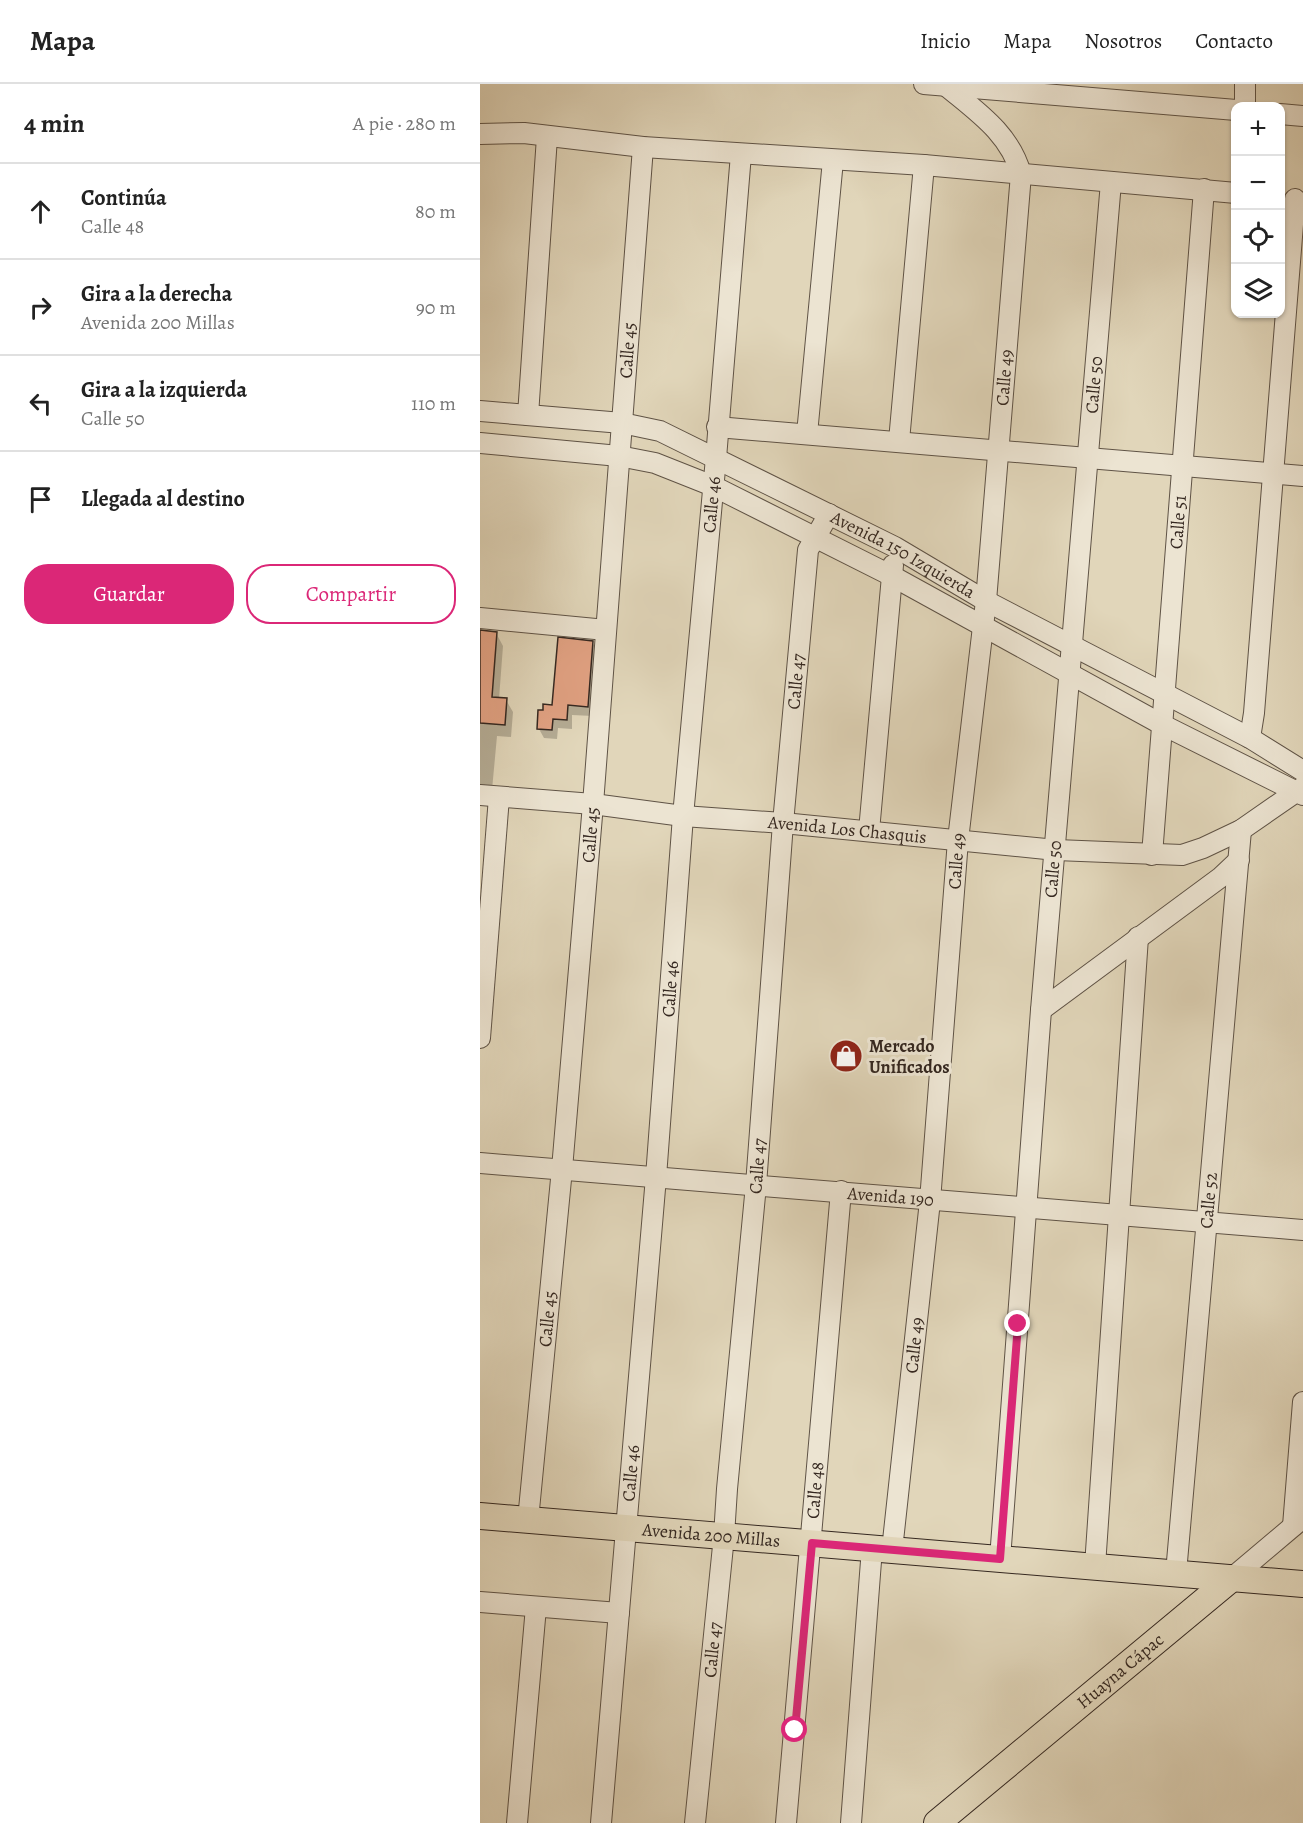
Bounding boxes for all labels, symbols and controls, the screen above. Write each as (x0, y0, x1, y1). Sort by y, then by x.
text: Mapa (30, 22, 95, 60)
text: Inicio (920, 27, 970, 55)
text: Mapa (1003, 27, 1052, 55)
text: Nosotros (1085, 27, 1162, 55)
text: Contacto (1195, 27, 1273, 55)
map controls (1231, 102, 1285, 318)
button: + (1231, 102, 1285, 156)
text: 4 min (24, 106, 85, 141)
text: A pie · 280 m (353, 110, 456, 137)
button: − (1231, 156, 1285, 210)
text: Continúa (81, 183, 167, 213)
icon: ahead (24, 195, 57, 228)
text: 80 m (415, 198, 456, 225)
button: locate (1231, 210, 1285, 264)
text: Calle 48 (81, 213, 144, 240)
button: layers (1231, 264, 1285, 318)
text: Gira a la derecha (81, 279, 232, 309)
icon: right (24, 291, 57, 324)
text: 90 m (416, 294, 456, 321)
text: Avenida 200 Millas (81, 309, 235, 336)
street label: Calle 45 (613, 321, 642, 379)
street label: Calle 49 (990, 348, 1019, 407)
street label: Calle 50 (1079, 355, 1108, 414)
text: Gira a la izquierda (81, 375, 247, 405)
icon: left (24, 387, 57, 420)
text: 110 m (411, 390, 456, 417)
text: Calle 50 (81, 405, 145, 432)
street label: Calle 46 (697, 475, 726, 534)
icon: arrive (24, 483, 57, 516)
text: Llegada al destino (81, 484, 245, 514)
street label: Calle 51 (1164, 494, 1192, 550)
street label: Avenida 150 Izquierda (826, 505, 980, 604)
button: Guardar (24, 564, 234, 624)
button: Compartir (246, 564, 456, 624)
street label: Calle 47 (781, 652, 810, 710)
street label: Calle 45 (576, 806, 605, 864)
street label: Avenida Los Chasquis (766, 810, 928, 849)
street label: Calle 49 (942, 832, 971, 890)
street label: Calle 50 (1039, 839, 1067, 899)
street label: Calle 46 (656, 960, 684, 1018)
place label: Mercado Unificados (869, 1034, 950, 1079)
shop icon: Mercado Unificados (828, 1038, 864, 1074)
street label: Calle 47 (743, 1137, 771, 1195)
street label: Calle 52 (1194, 1171, 1223, 1230)
street label: Avenida 190 (846, 1181, 935, 1212)
street label: Calle 45 (533, 1290, 562, 1348)
route end (1004, 1310, 1030, 1336)
street label: Calle 49 (899, 1316, 929, 1375)
street label: Calle 46 (616, 1444, 645, 1502)
street label: Calle 48 (801, 1461, 829, 1520)
street label: Avenida 200 Millas (640, 1517, 781, 1553)
street label: Calle 47 (698, 1620, 727, 1679)
street label: Huayna Cápac (1071, 1628, 1169, 1714)
route start (781, 1716, 807, 1742)

